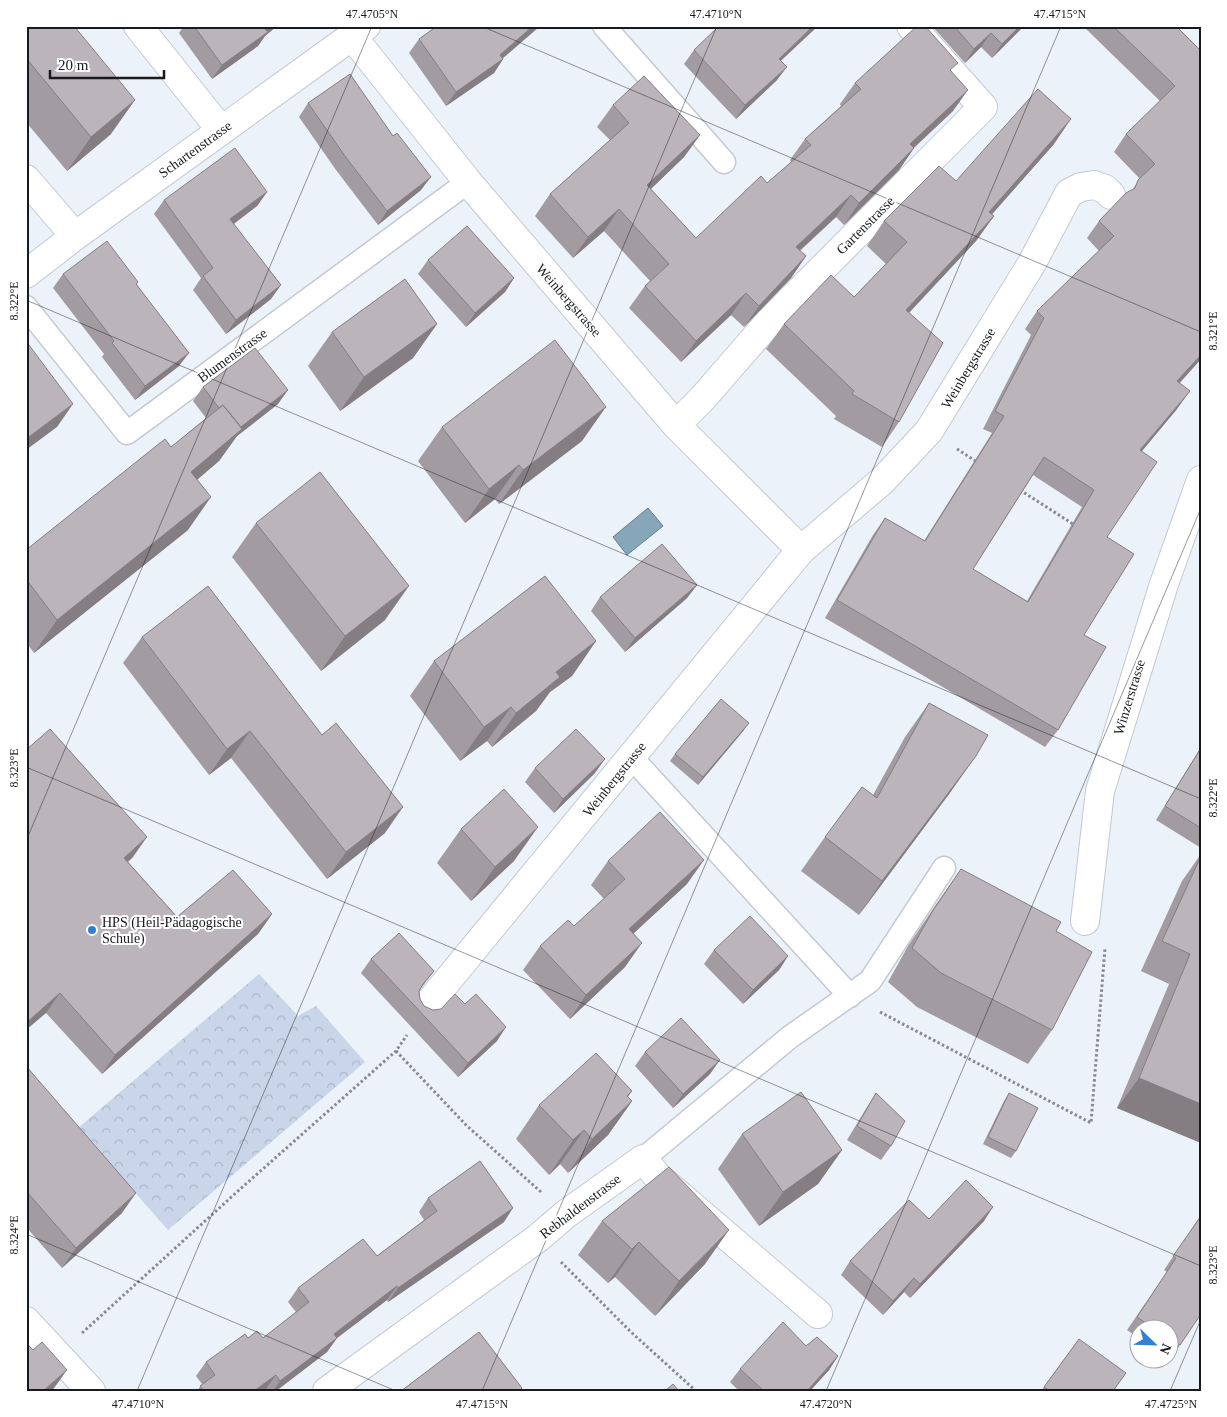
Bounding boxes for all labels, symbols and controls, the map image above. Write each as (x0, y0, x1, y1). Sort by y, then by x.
text: 47.4705°N (346, 7, 399, 21)
text: 47.4710°N (690, 7, 743, 21)
text: 47.4715°N (1034, 7, 1087, 21)
scale bar (50, 48, 164, 80)
text: 20 m (58, 57, 89, 73)
street label: Schartenstrasse (156, 118, 235, 181)
street label: Gartenstrasse (833, 193, 897, 257)
street label: Weinbergstrasse (533, 261, 604, 340)
text: 8.322°E (7, 281, 21, 321)
text: 8.321°E (1206, 311, 1220, 351)
street label: Blumenstrasse (195, 325, 270, 385)
street label: Weinbergstrasse (939, 325, 998, 411)
street label: Winzerstrasse (1111, 658, 1148, 737)
street label: Weinbergstrasse (580, 739, 649, 819)
text: 8.323°E (7, 748, 21, 788)
text: 8.322°E (1206, 778, 1220, 818)
place label: HPS (Heil-Pädagogische Schule) (102, 915, 242, 947)
marker: HPS (Heil-Pädagogische Schule) (86, 924, 98, 936)
street label: Rebhaldenstrasse (537, 1171, 624, 1242)
text: 8.324°E (7, 1215, 21, 1255)
text: 8.323°E (1206, 1245, 1220, 1285)
north arrow (1130, 1320, 1180, 1370)
text: N (1157, 1341, 1174, 1356)
text: 47.4710°N (112, 1397, 165, 1411)
text: 47.4715°N (456, 1397, 509, 1411)
text: 47.4720°N (800, 1397, 853, 1411)
text: 47.4725°N (1145, 1397, 1198, 1411)

